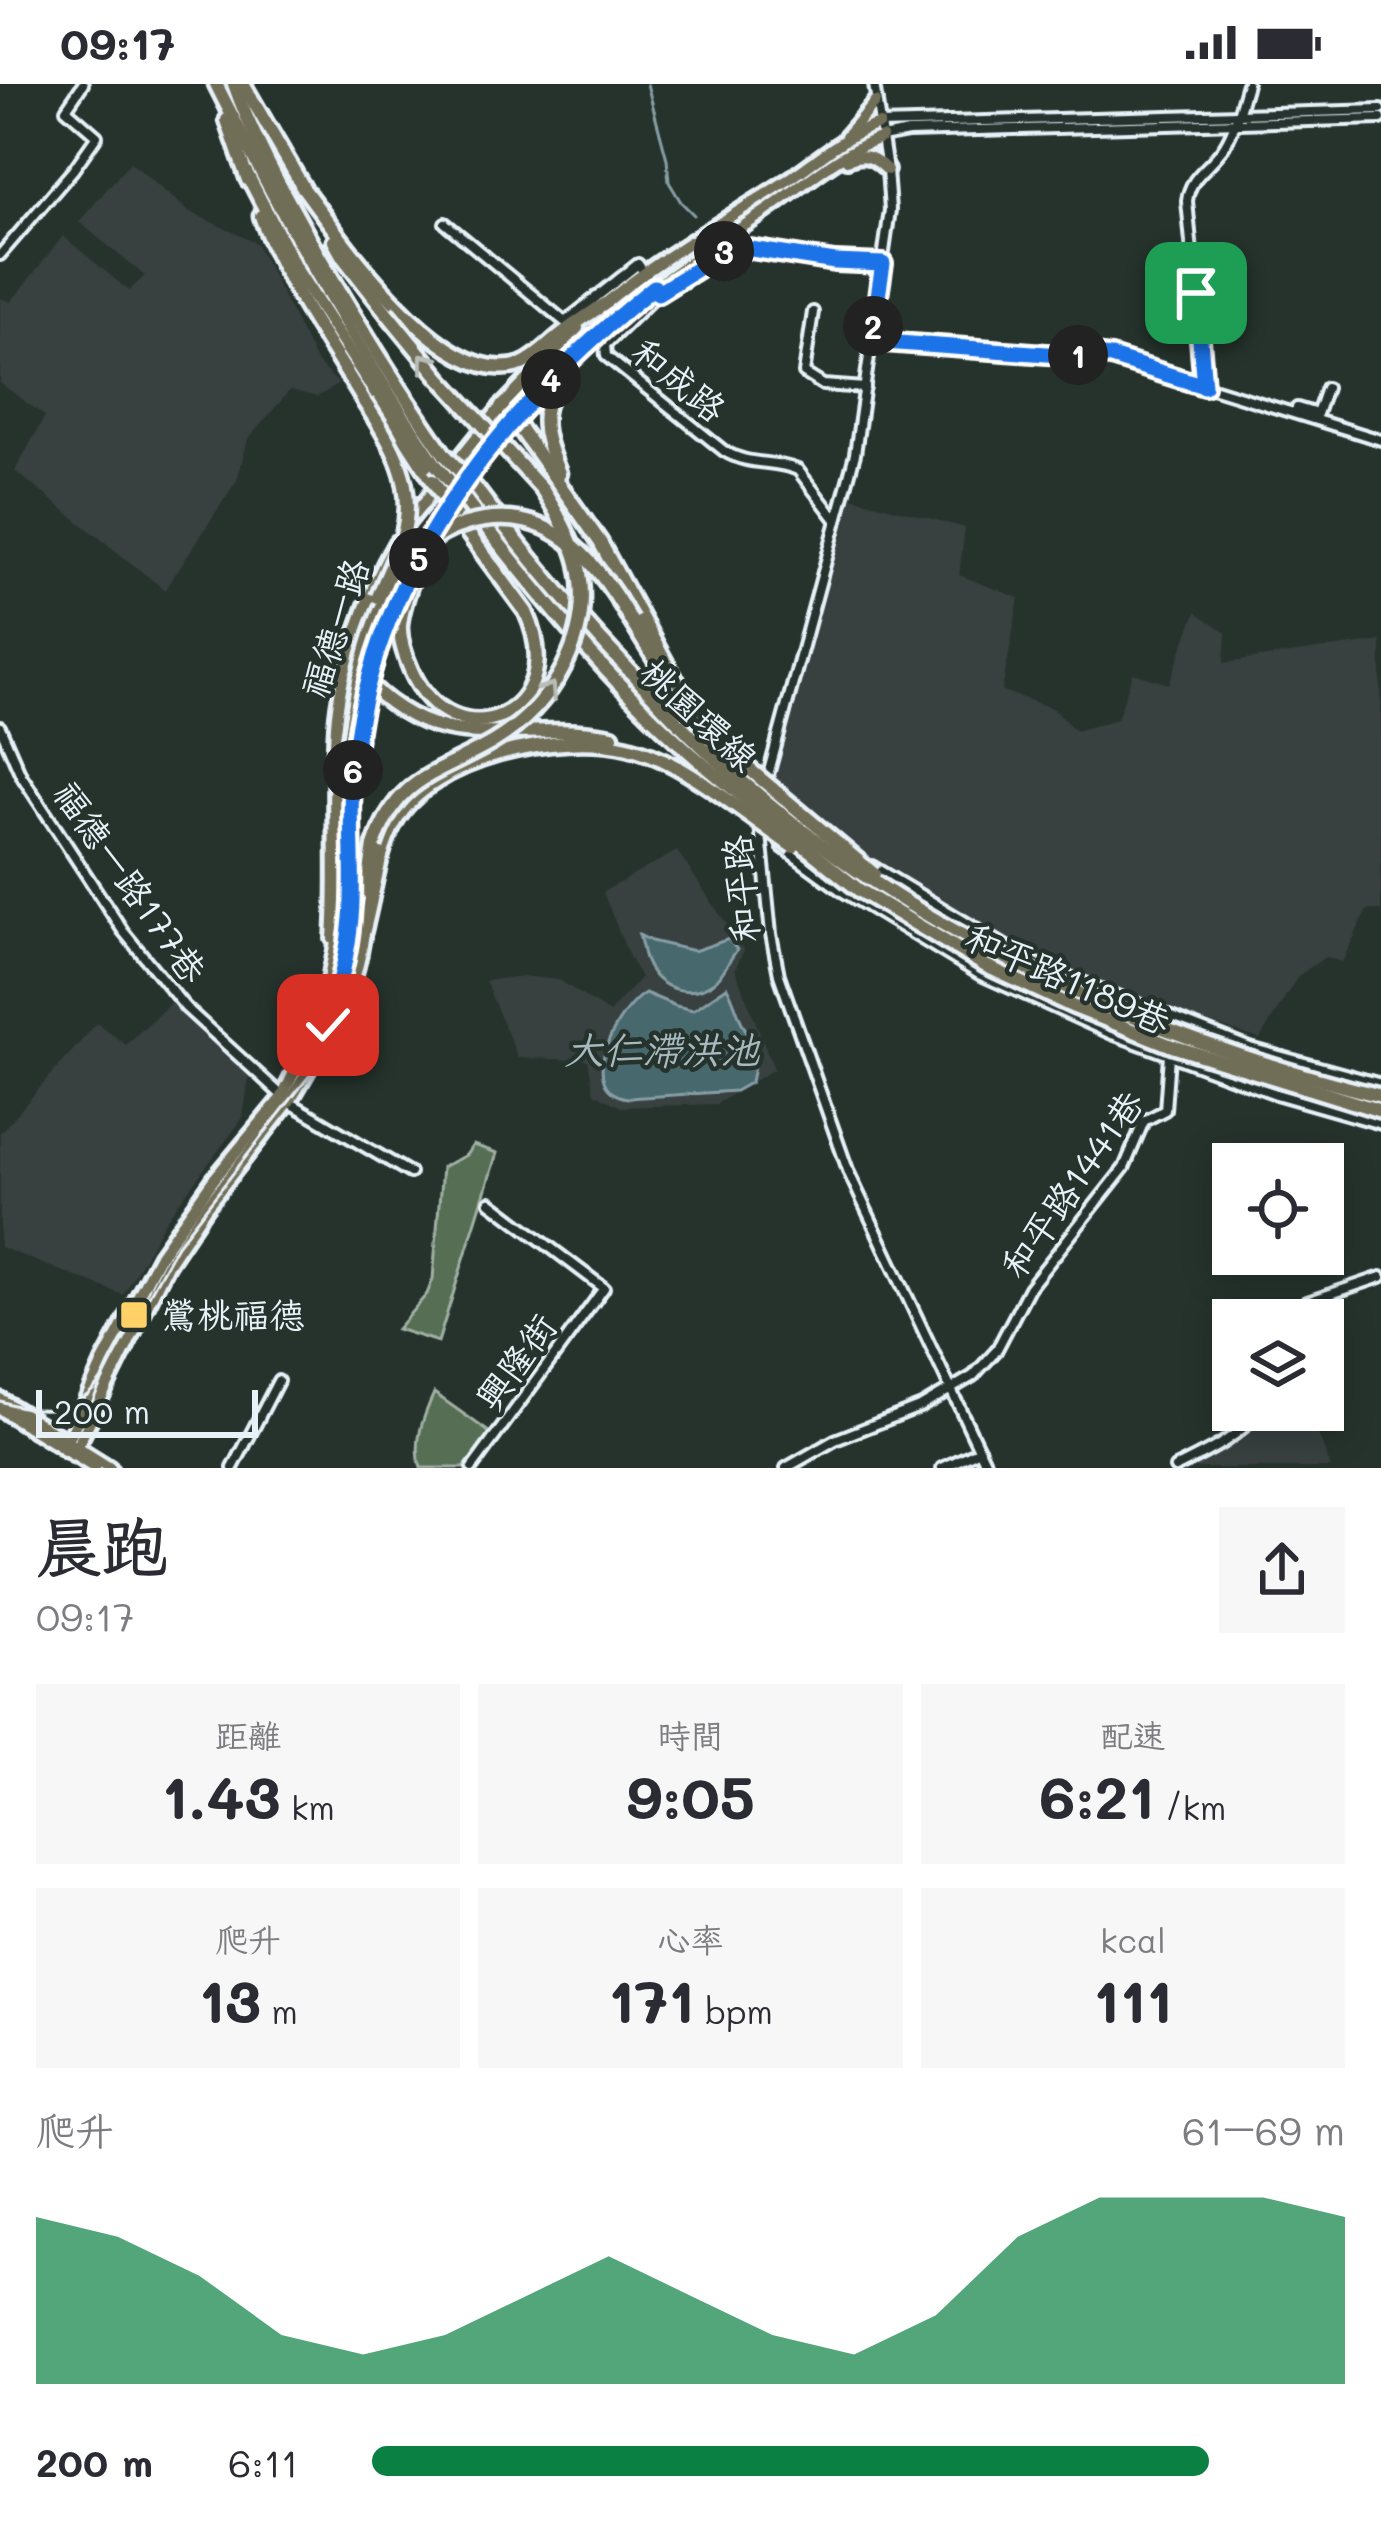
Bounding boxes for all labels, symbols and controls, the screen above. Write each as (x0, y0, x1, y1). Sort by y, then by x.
text: 09:17 (60, 13, 175, 71)
pin: 3 (694, 221, 754, 281)
text: 3 (714, 229, 734, 272)
pin (1145, 242, 1247, 344)
icon: arrive (1163, 260, 1229, 326)
pin: 2 (843, 296, 903, 356)
text: 2 (864, 304, 882, 347)
pin: 1 (1048, 325, 1108, 385)
street label: 和成路 (623, 327, 737, 431)
text: 1 (1071, 333, 1085, 376)
pin: 4 (521, 349, 581, 409)
one-way arrow (418, 353, 440, 375)
text: 4 (541, 357, 561, 400)
pin: 5 (389, 528, 449, 588)
text: 5 (409, 536, 429, 579)
street label: 福德一路 (289, 552, 378, 703)
street label: 桃園環線 (631, 648, 769, 780)
one-way arrow (535, 681, 557, 703)
pin: 6 (323, 740, 383, 800)
text: 6 (343, 748, 363, 791)
street label: 福德一路177巷 (44, 771, 218, 991)
street label: 和平路 (711, 833, 768, 945)
street label: 和平路1189巷 (959, 912, 1178, 1044)
pin (277, 974, 379, 1076)
icon: check (295, 992, 361, 1058)
water label: 大仁滯洪池 (564, 1023, 761, 1074)
street label: 和平路1441巷 (989, 1080, 1153, 1286)
map controls (1212, 1143, 1344, 1431)
button: locate (1212, 1143, 1344, 1275)
place label: 鶯桃福德 (161, 1290, 305, 1337)
marker: 鶯桃福德 (118, 1299, 150, 1331)
button: layers (1212, 1299, 1344, 1431)
street label: 興隆街 (464, 1304, 566, 1419)
scale bar (36, 1384, 258, 1437)
text: 200 m (54, 1389, 150, 1432)
text: 晨跑 (36, 1502, 168, 1588)
button: share (1219, 1507, 1345, 1633)
text: 09:17 (36, 1590, 134, 1641)
text: 距離 (215, 1713, 281, 1756)
text: 時間 (657, 1713, 723, 1756)
text: 配速 (1100, 1713, 1166, 1756)
text: 1.43 (161, 1757, 281, 1835)
text: 9:05 (626, 1757, 755, 1835)
text: 6:21 (1039, 1757, 1155, 1835)
text: km (281, 1785, 335, 1828)
text: /km (1155, 1785, 1226, 1828)
text: 爬升 (215, 1917, 281, 1960)
text: 心率 (657, 1917, 723, 1960)
text: kcal (1100, 1918, 1166, 1961)
text: 13 (198, 1961, 261, 2039)
text: 171 (608, 1961, 695, 2039)
text: 111 (1093, 1961, 1173, 2039)
text: m (261, 1989, 298, 2032)
text: bpm (695, 1989, 773, 2032)
text: 爬升 (36, 2104, 114, 2155)
text: 61–69 m (1182, 2104, 1345, 2155)
text: 200 m (36, 2436, 153, 2487)
text: 6:11 (228, 2436, 299, 2487)

